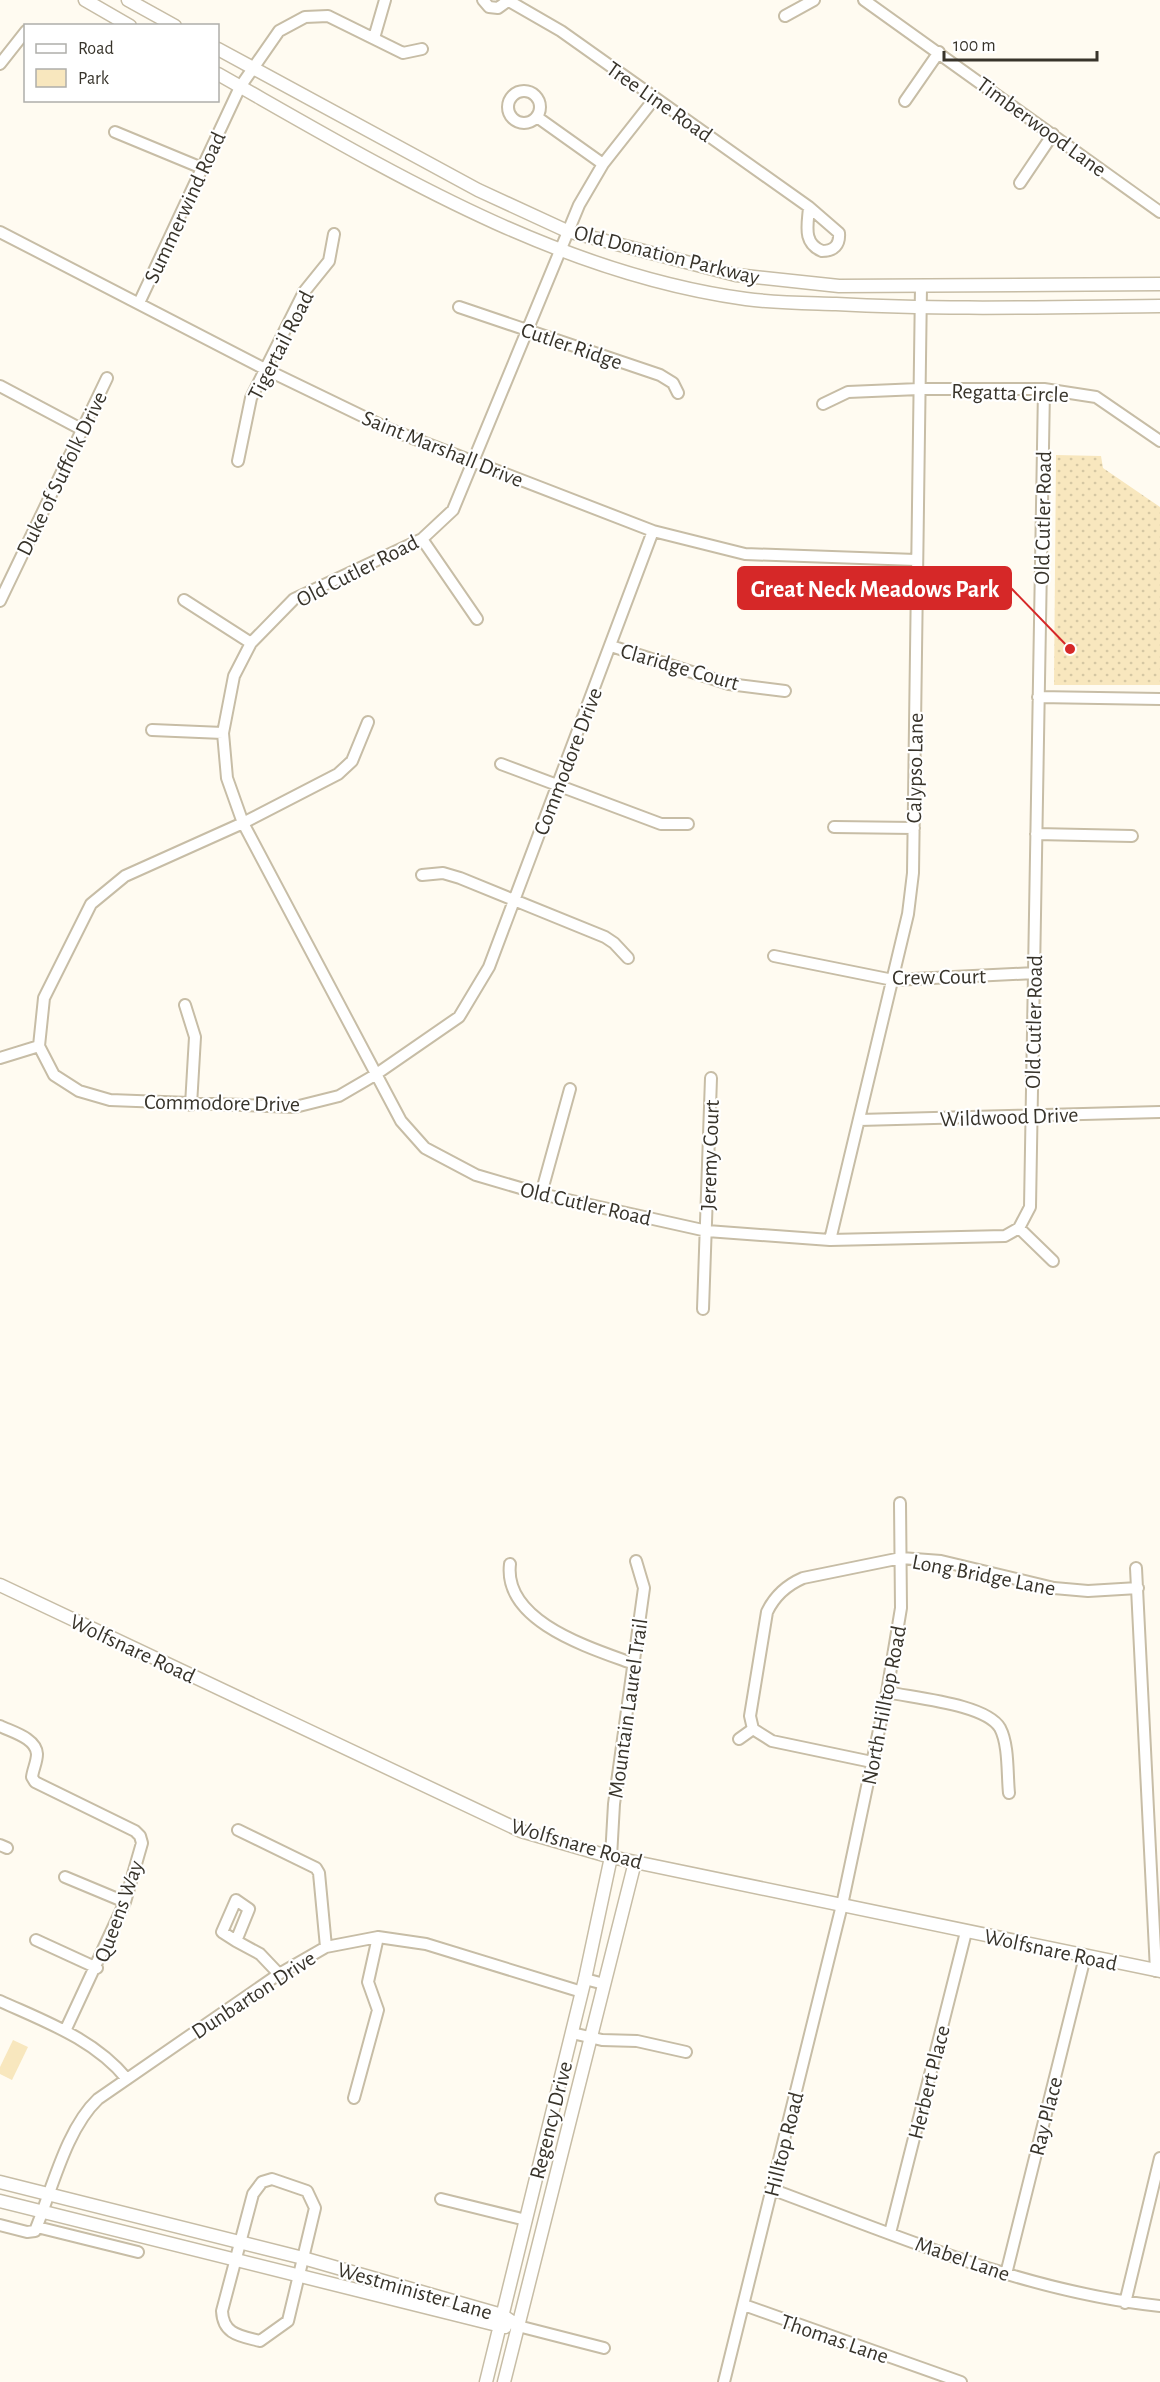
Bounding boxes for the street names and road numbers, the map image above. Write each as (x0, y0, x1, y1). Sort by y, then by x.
street label: Tree Line Road (602, 57, 716, 146)
street label: Timberwood Lane (973, 73, 1110, 181)
street label: Summerwind Road (140, 128, 230, 286)
street label: Old Donation Parkway (572, 221, 762, 289)
street label: Tigertail Road (244, 287, 318, 404)
street label: Cutler Ridge (518, 318, 625, 374)
street label: Regatta Circle (951, 380, 1069, 406)
street label: Duke of Suffolk Drive (13, 388, 111, 559)
street label: Saint Marshall Drive (359, 407, 526, 491)
street label: Old Cutler Road (1031, 451, 1055, 585)
street label: Old Cutler Road (293, 531, 422, 611)
street label: Claridge Court (618, 640, 741, 694)
street label: Commodore Drive (530, 685, 606, 838)
street label: Calypso Lane (903, 712, 927, 824)
street label: Old Cutler Road (1022, 955, 1046, 1089)
street label: Crew Court (892, 965, 986, 989)
street label: Commodore Drive (144, 1091, 300, 1115)
street label: Jeremy Court (697, 1099, 723, 1211)
street label: Wildwood Drive (939, 1104, 1079, 1130)
street label: Old Cutler Road (518, 1178, 653, 1230)
street label: Long Bridge Lane (910, 1550, 1057, 1600)
street label: Wolfsnare Road (66, 1610, 199, 1688)
street label: Mountain Laurel Trail (604, 1617, 652, 1799)
street label: North Hilltop Road (858, 1624, 910, 1787)
street label: Wolfsnare Road (508, 1815, 645, 1873)
street label: Queens Way (90, 1857, 148, 1965)
street label: Wolfsnare Road (982, 1925, 1119, 1975)
street label: Dunbarton Drive (188, 1947, 319, 2043)
street label: Herbert Place (904, 2023, 954, 2142)
street label: Regency Drive (526, 2059, 576, 2182)
street label: Ray Place (1026, 2075, 1066, 2158)
street label: Hilltop Road (760, 2090, 808, 2199)
street label: Mabel Lane (913, 2233, 1013, 2285)
street label: Westminister Lane (335, 2258, 495, 2324)
street label: Thomas Lane (778, 2310, 892, 2368)

